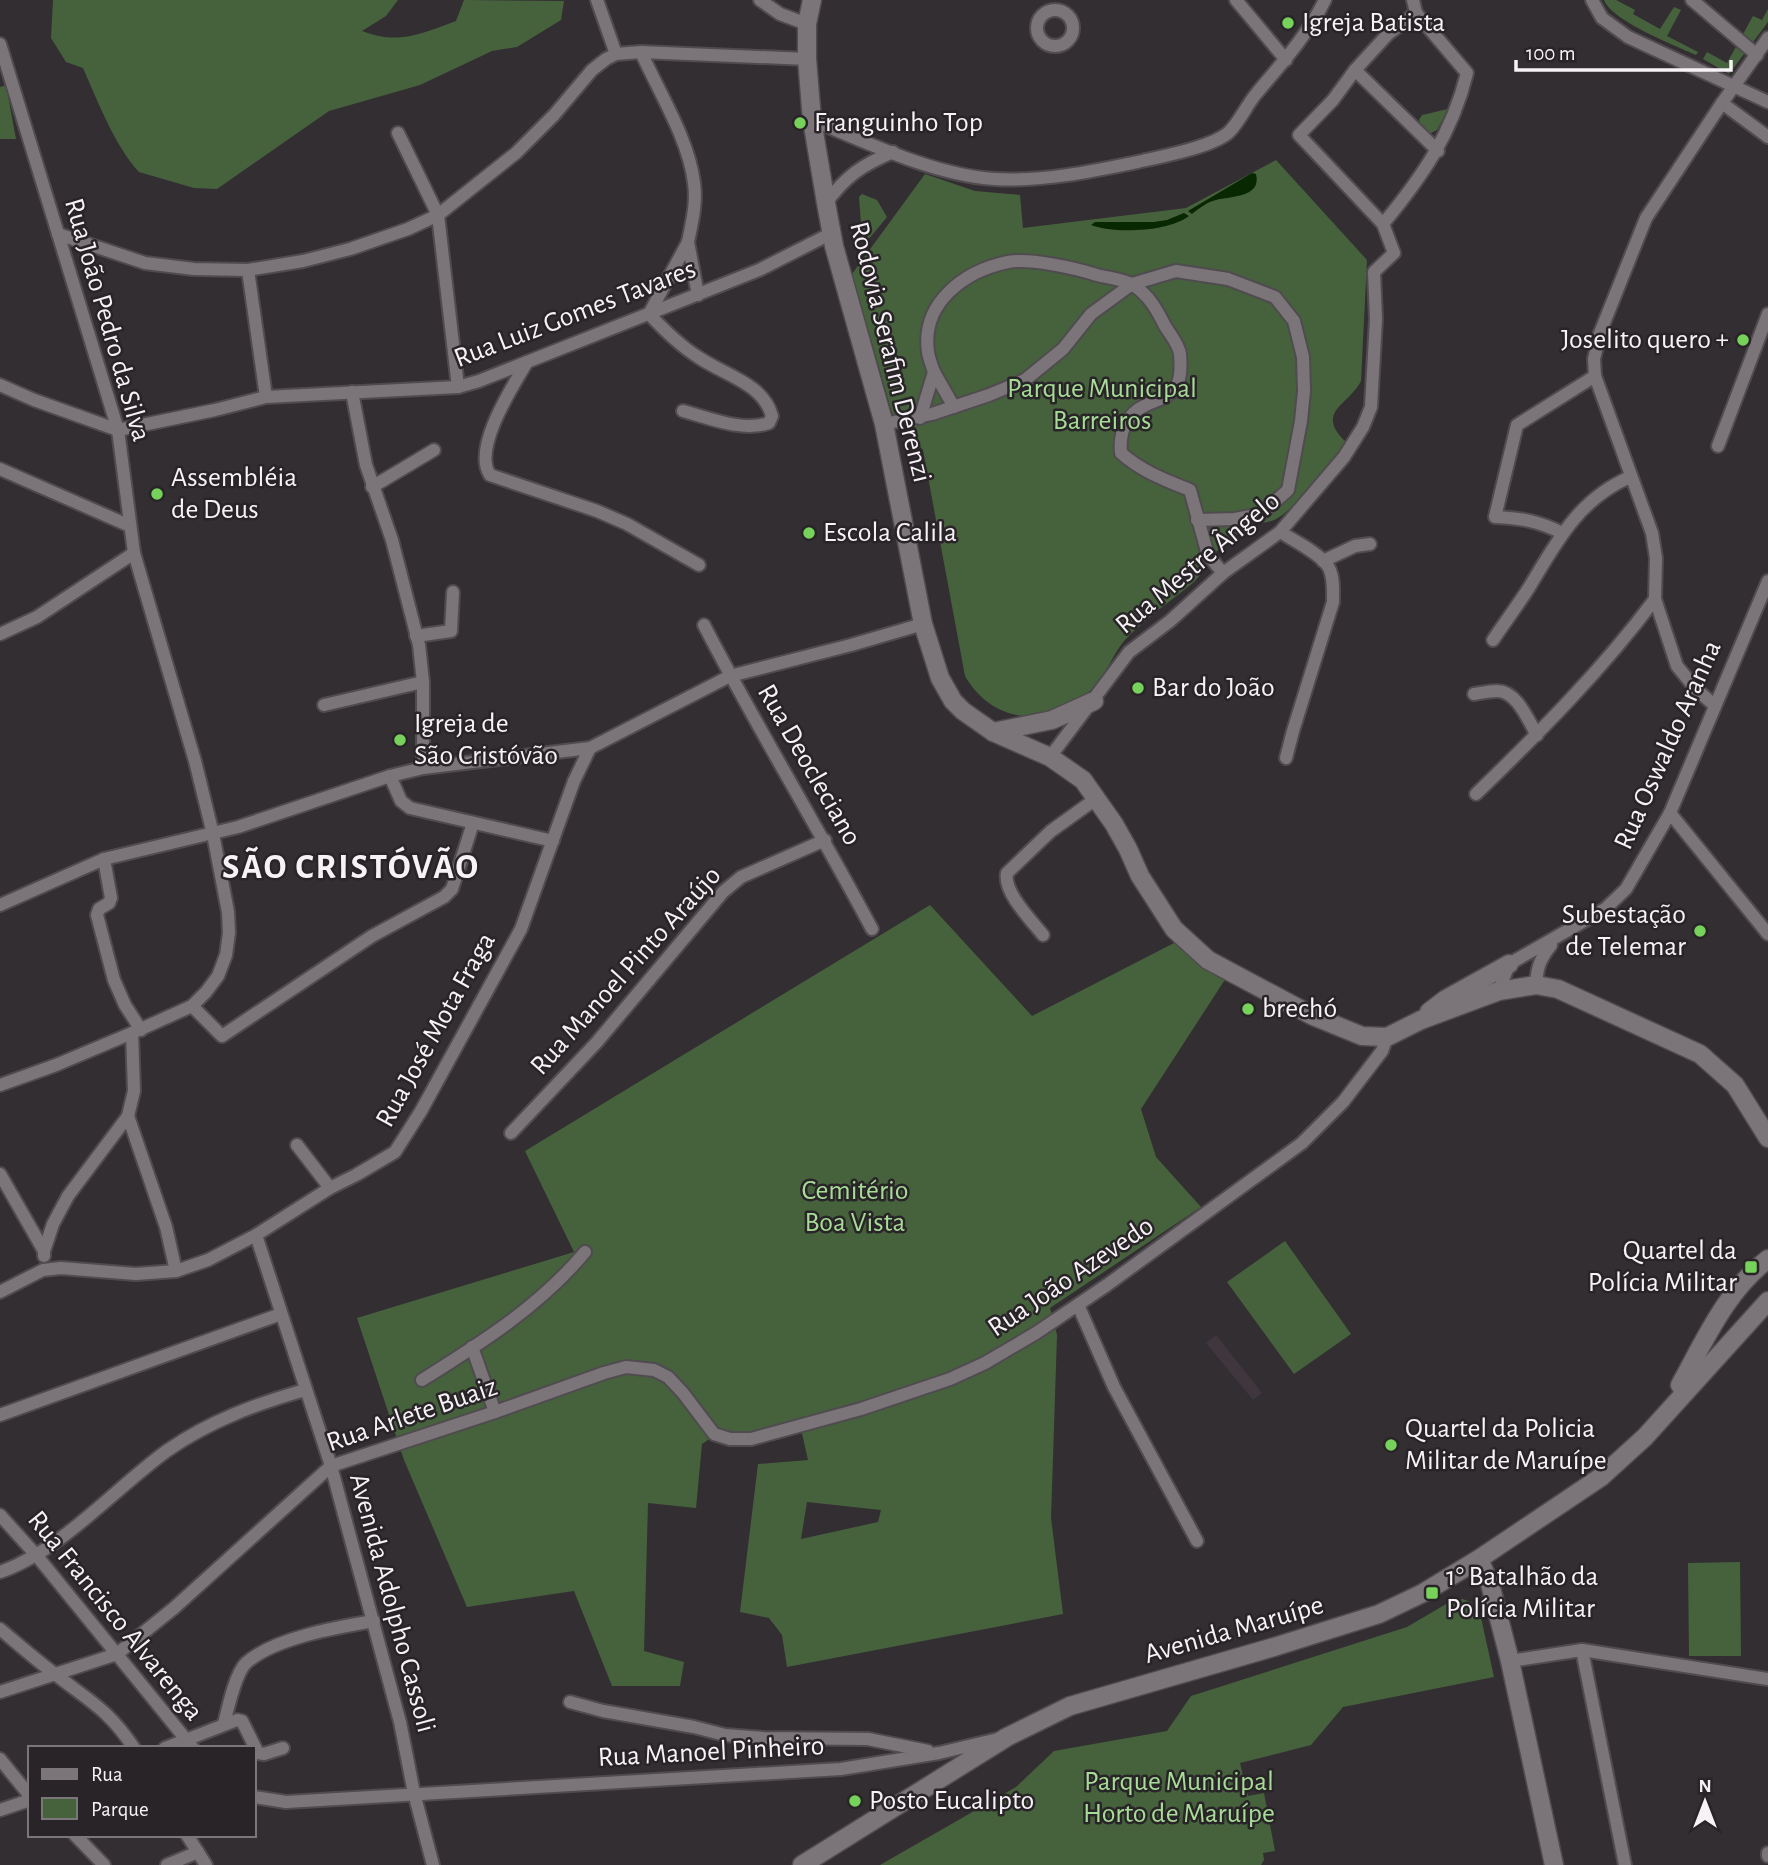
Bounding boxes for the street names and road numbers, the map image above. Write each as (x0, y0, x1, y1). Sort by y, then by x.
street label: Rua João Pedro da Silva (59, 195, 155, 445)
street label: Rodovia Serafim Derenzi (844, 219, 936, 485)
street label: Rua Luiz Gomes Tavares (450, 255, 700, 373)
street label: Rua Mestre Ângelo (1109, 485, 1285, 639)
street label: Rua Oswaldo Aranha (1609, 636, 1727, 854)
street label: Rua Deocleciano (752, 680, 866, 850)
street label: Rua Manoel Pinto Araújo (525, 861, 727, 1081)
street label: Rua José Mota Fraga (371, 928, 501, 1132)
street label: Rua João Azevedo (983, 1211, 1159, 1343)
street label: Rua Arlete Buaiz (323, 1373, 501, 1457)
street label: Avenida Adolpho Cassoli (344, 1470, 440, 1736)
street label: Rua Francisco Alvarenga (22, 1506, 208, 1726)
street label: Avenida Maruípe (1141, 1591, 1327, 1669)
street label: Rua Manoel Pinheiro (597, 1732, 825, 1772)

